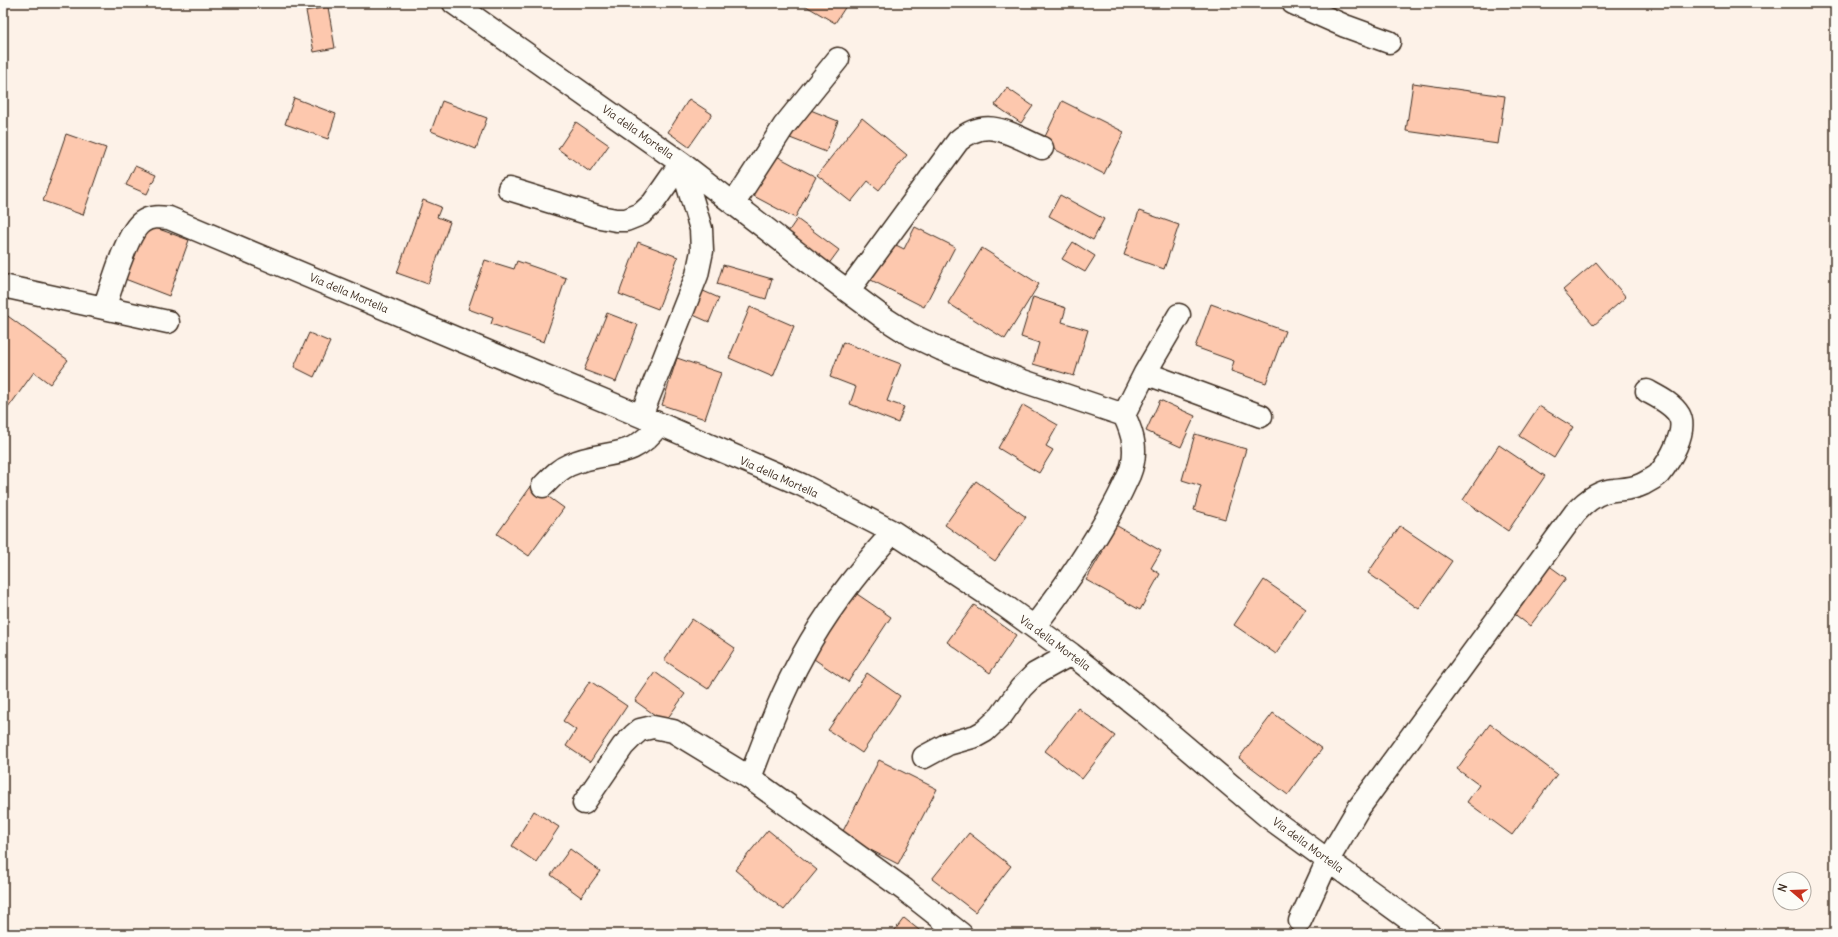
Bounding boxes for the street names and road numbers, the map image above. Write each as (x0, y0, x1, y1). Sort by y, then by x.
street label: Via della Mortella (599, 102, 677, 162)
street label: Via della Mortella (307, 270, 391, 316)
street label: Via della Mortella (737, 453, 821, 501)
street label: Via della Mortella (1017, 612, 1093, 674)
street label: Via della Mortella (1270, 814, 1346, 876)

